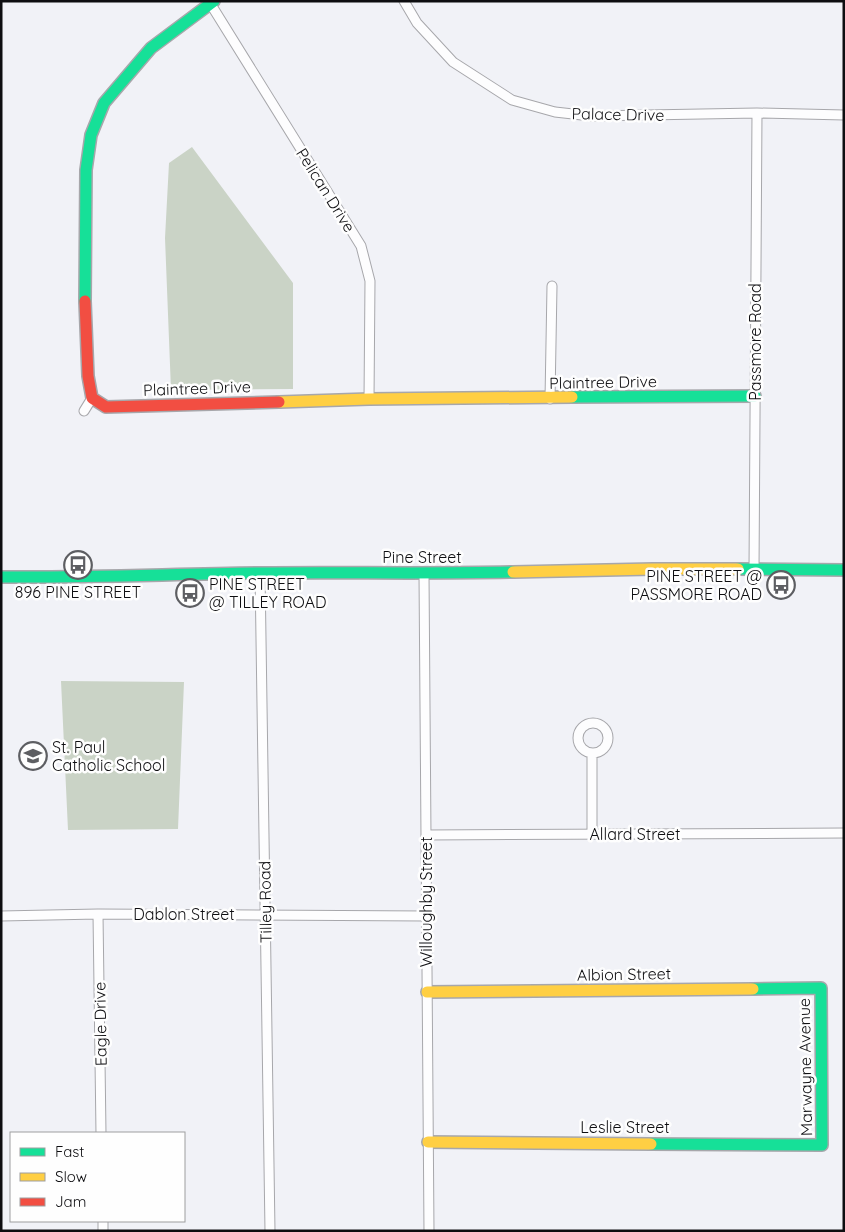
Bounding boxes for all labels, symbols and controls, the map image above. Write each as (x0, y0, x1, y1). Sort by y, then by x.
street label: Palace Drive (571, 103, 665, 125)
street label: Pelican Drive (292, 144, 360, 236)
street label: Passmore Road (745, 283, 765, 401)
street label: Plaintree Drive (549, 371, 657, 393)
street label: Plaintree Drive (143, 376, 251, 400)
street label: Pine Street (382, 547, 462, 567)
bus stop icon: 896 PINE STREET (63, 550, 93, 580)
place label: PINE STREET @ PASSMORE ROAD (631, 566, 762, 604)
bus stop icon: PINE STREET @ PASSMORE ROAD (766, 570, 796, 600)
place label: PINE STREET @ TILLEY ROAD (209, 574, 327, 612)
bus stop icon: PINE STREET @ TILLEY ROAD (175, 578, 205, 608)
place label: 896 PINE STREET (15, 582, 142, 602)
place label: St. Paul Catholic School (52, 737, 165, 775)
school or university icon: St. Paul Catholic School (18, 741, 48, 771)
street label: Allard Street (589, 824, 681, 844)
street label: Willoughby Street (416, 837, 436, 967)
street label: Tilley Road (254, 861, 276, 943)
street label: Dablon Street (133, 904, 235, 924)
street label: Albion Street (577, 963, 671, 985)
street label: Eagle Drive (89, 982, 111, 1066)
street label: Marwayne Avenue (794, 998, 816, 1136)
street label: Leslie Street (580, 1117, 670, 1137)
legend (10, 1132, 185, 1222)
text: Fast (55, 1142, 84, 1161)
text: Slow (55, 1167, 87, 1186)
text: Jam (55, 1192, 86, 1211)

